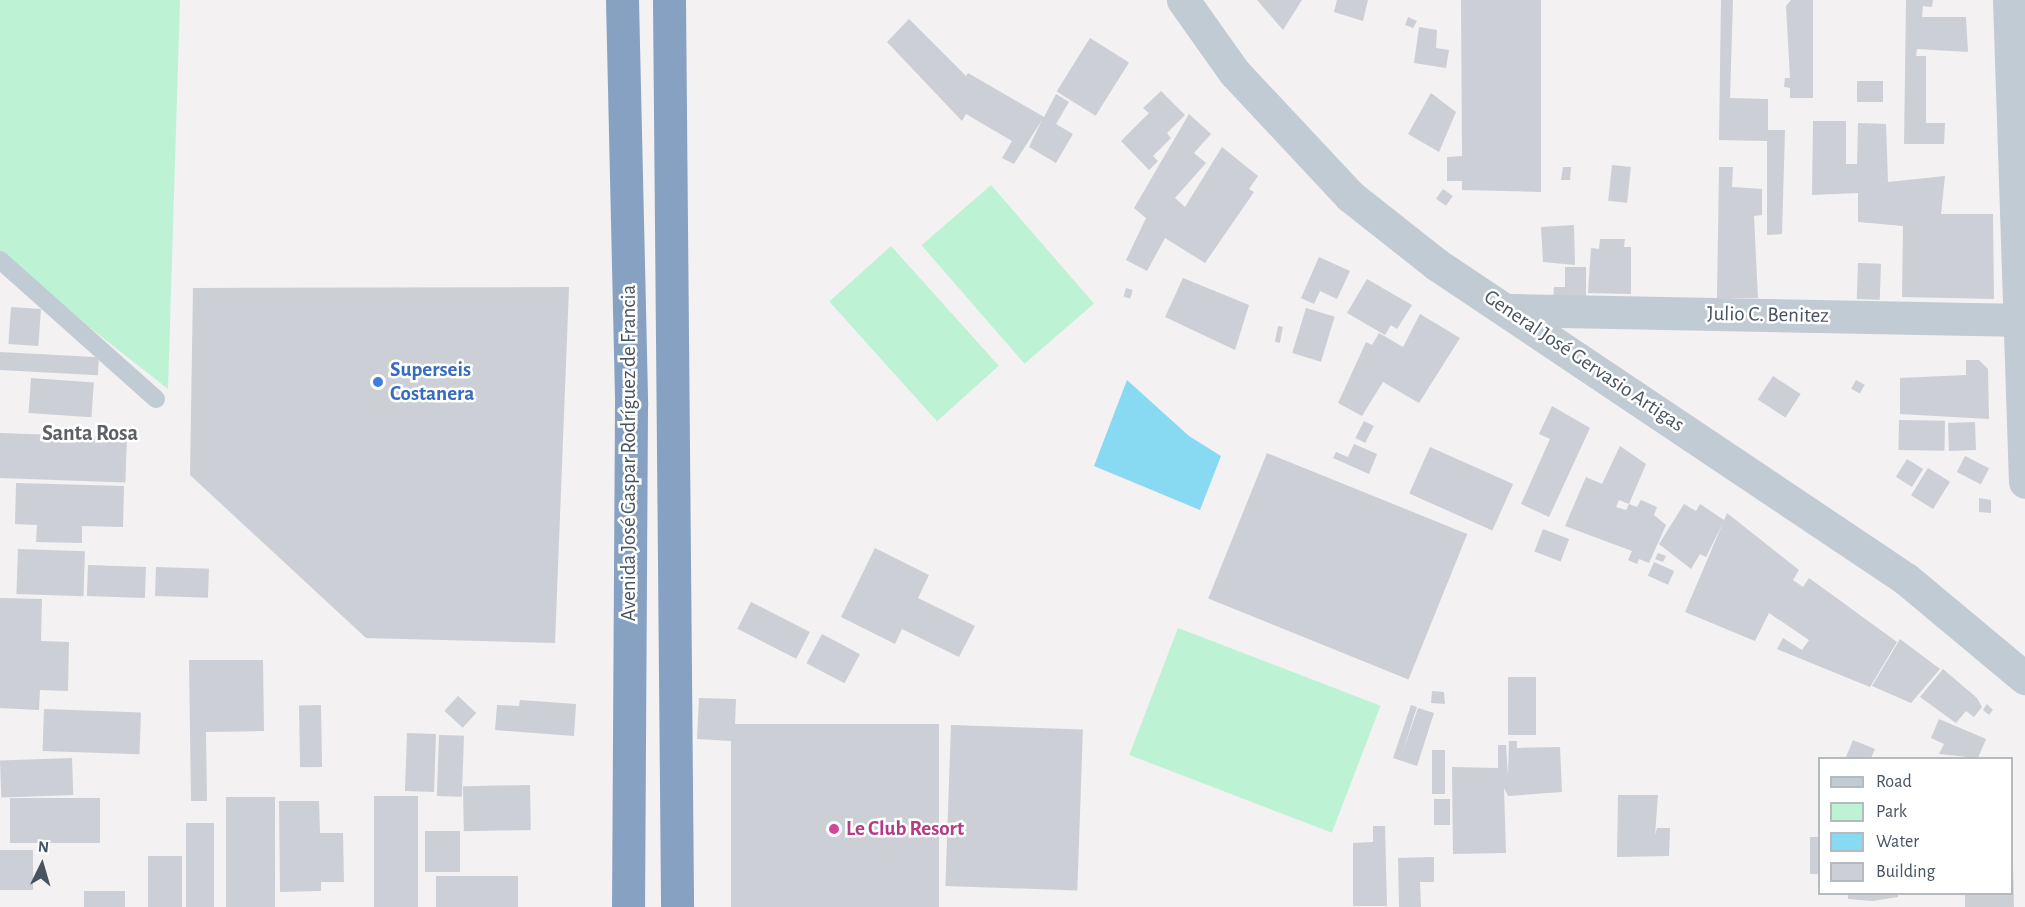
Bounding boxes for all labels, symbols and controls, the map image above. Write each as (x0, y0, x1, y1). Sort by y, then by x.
street label: General José Gervasio Artigas (1479, 284, 1689, 438)
street label: Avenida José Gaspar Rodríguez de Francia (616, 285, 642, 621)
street label: Julio C. Benitez (1707, 301, 1829, 329)
place label: Superseis Costanera (390, 357, 474, 407)
marker: Superseis Costanera (371, 375, 385, 389)
district label: Santa Rosa (42, 421, 138, 447)
legend (1818, 757, 2013, 895)
text: Road (1876, 773, 1912, 791)
text: Park (1876, 803, 1907, 821)
place label: Le Club Resort (846, 816, 964, 842)
marker: Le Club Resort (827, 822, 841, 836)
text: Water (1876, 833, 1919, 851)
north arrow (12, 835, 72, 895)
text: N (37, 839, 50, 856)
text: Building (1876, 863, 1935, 881)

